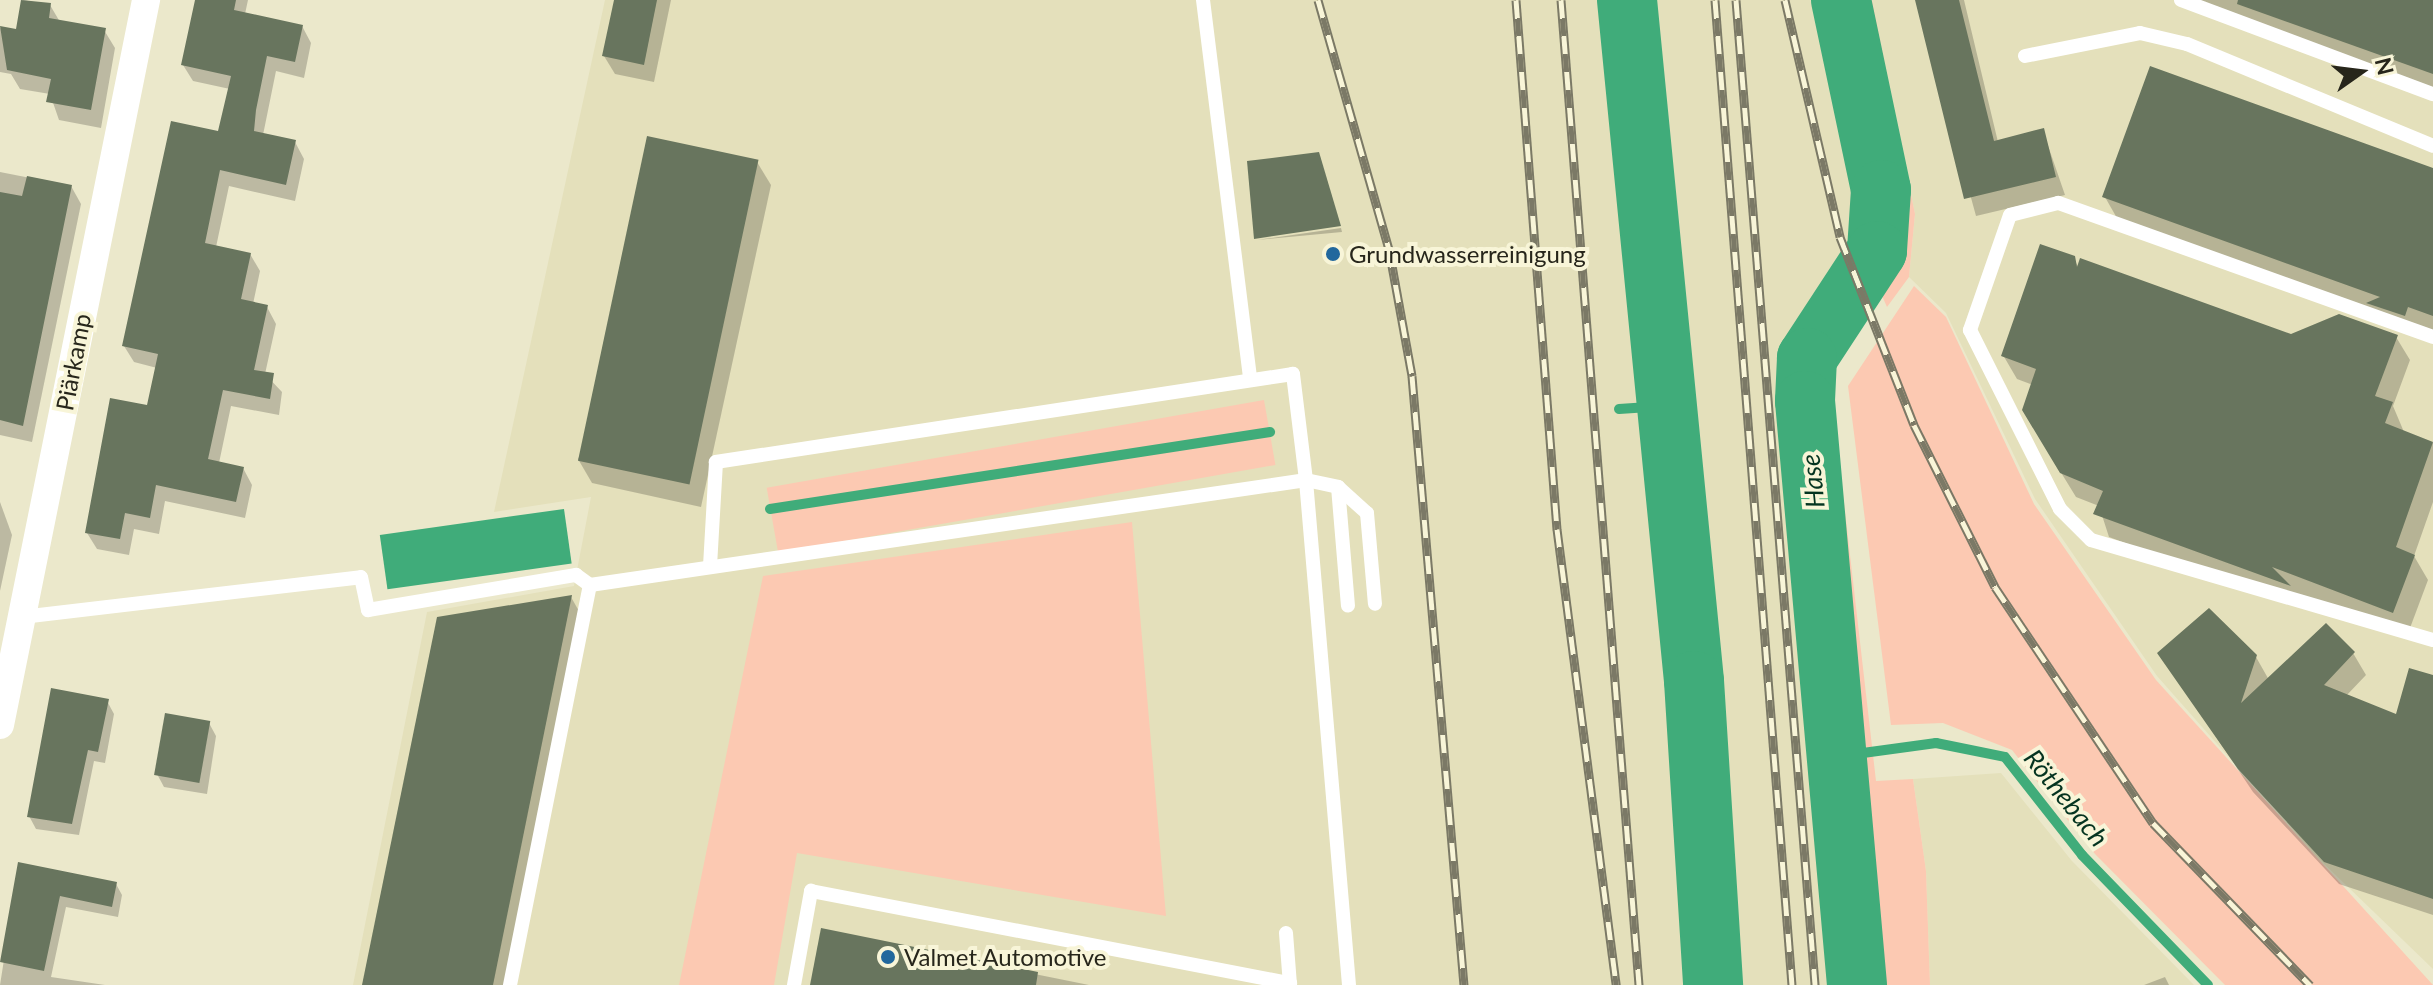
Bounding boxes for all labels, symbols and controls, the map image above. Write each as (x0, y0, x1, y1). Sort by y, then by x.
north arrow (2321, 32, 2401, 112)
text: N (2370, 55, 2400, 78)
place label: Grundwasserreinigung (1349, 240, 1586, 268)
marker: Grundwasserreinigung (1324, 245, 1342, 263)
street label: Piärkamp (50, 311, 96, 413)
water label: Hase (1795, 452, 1831, 510)
water label: Röthebach (2017, 743, 2115, 853)
place label: Valmet Automotive (904, 943, 1107, 971)
marker: Valmet Automotive (879, 948, 897, 966)

